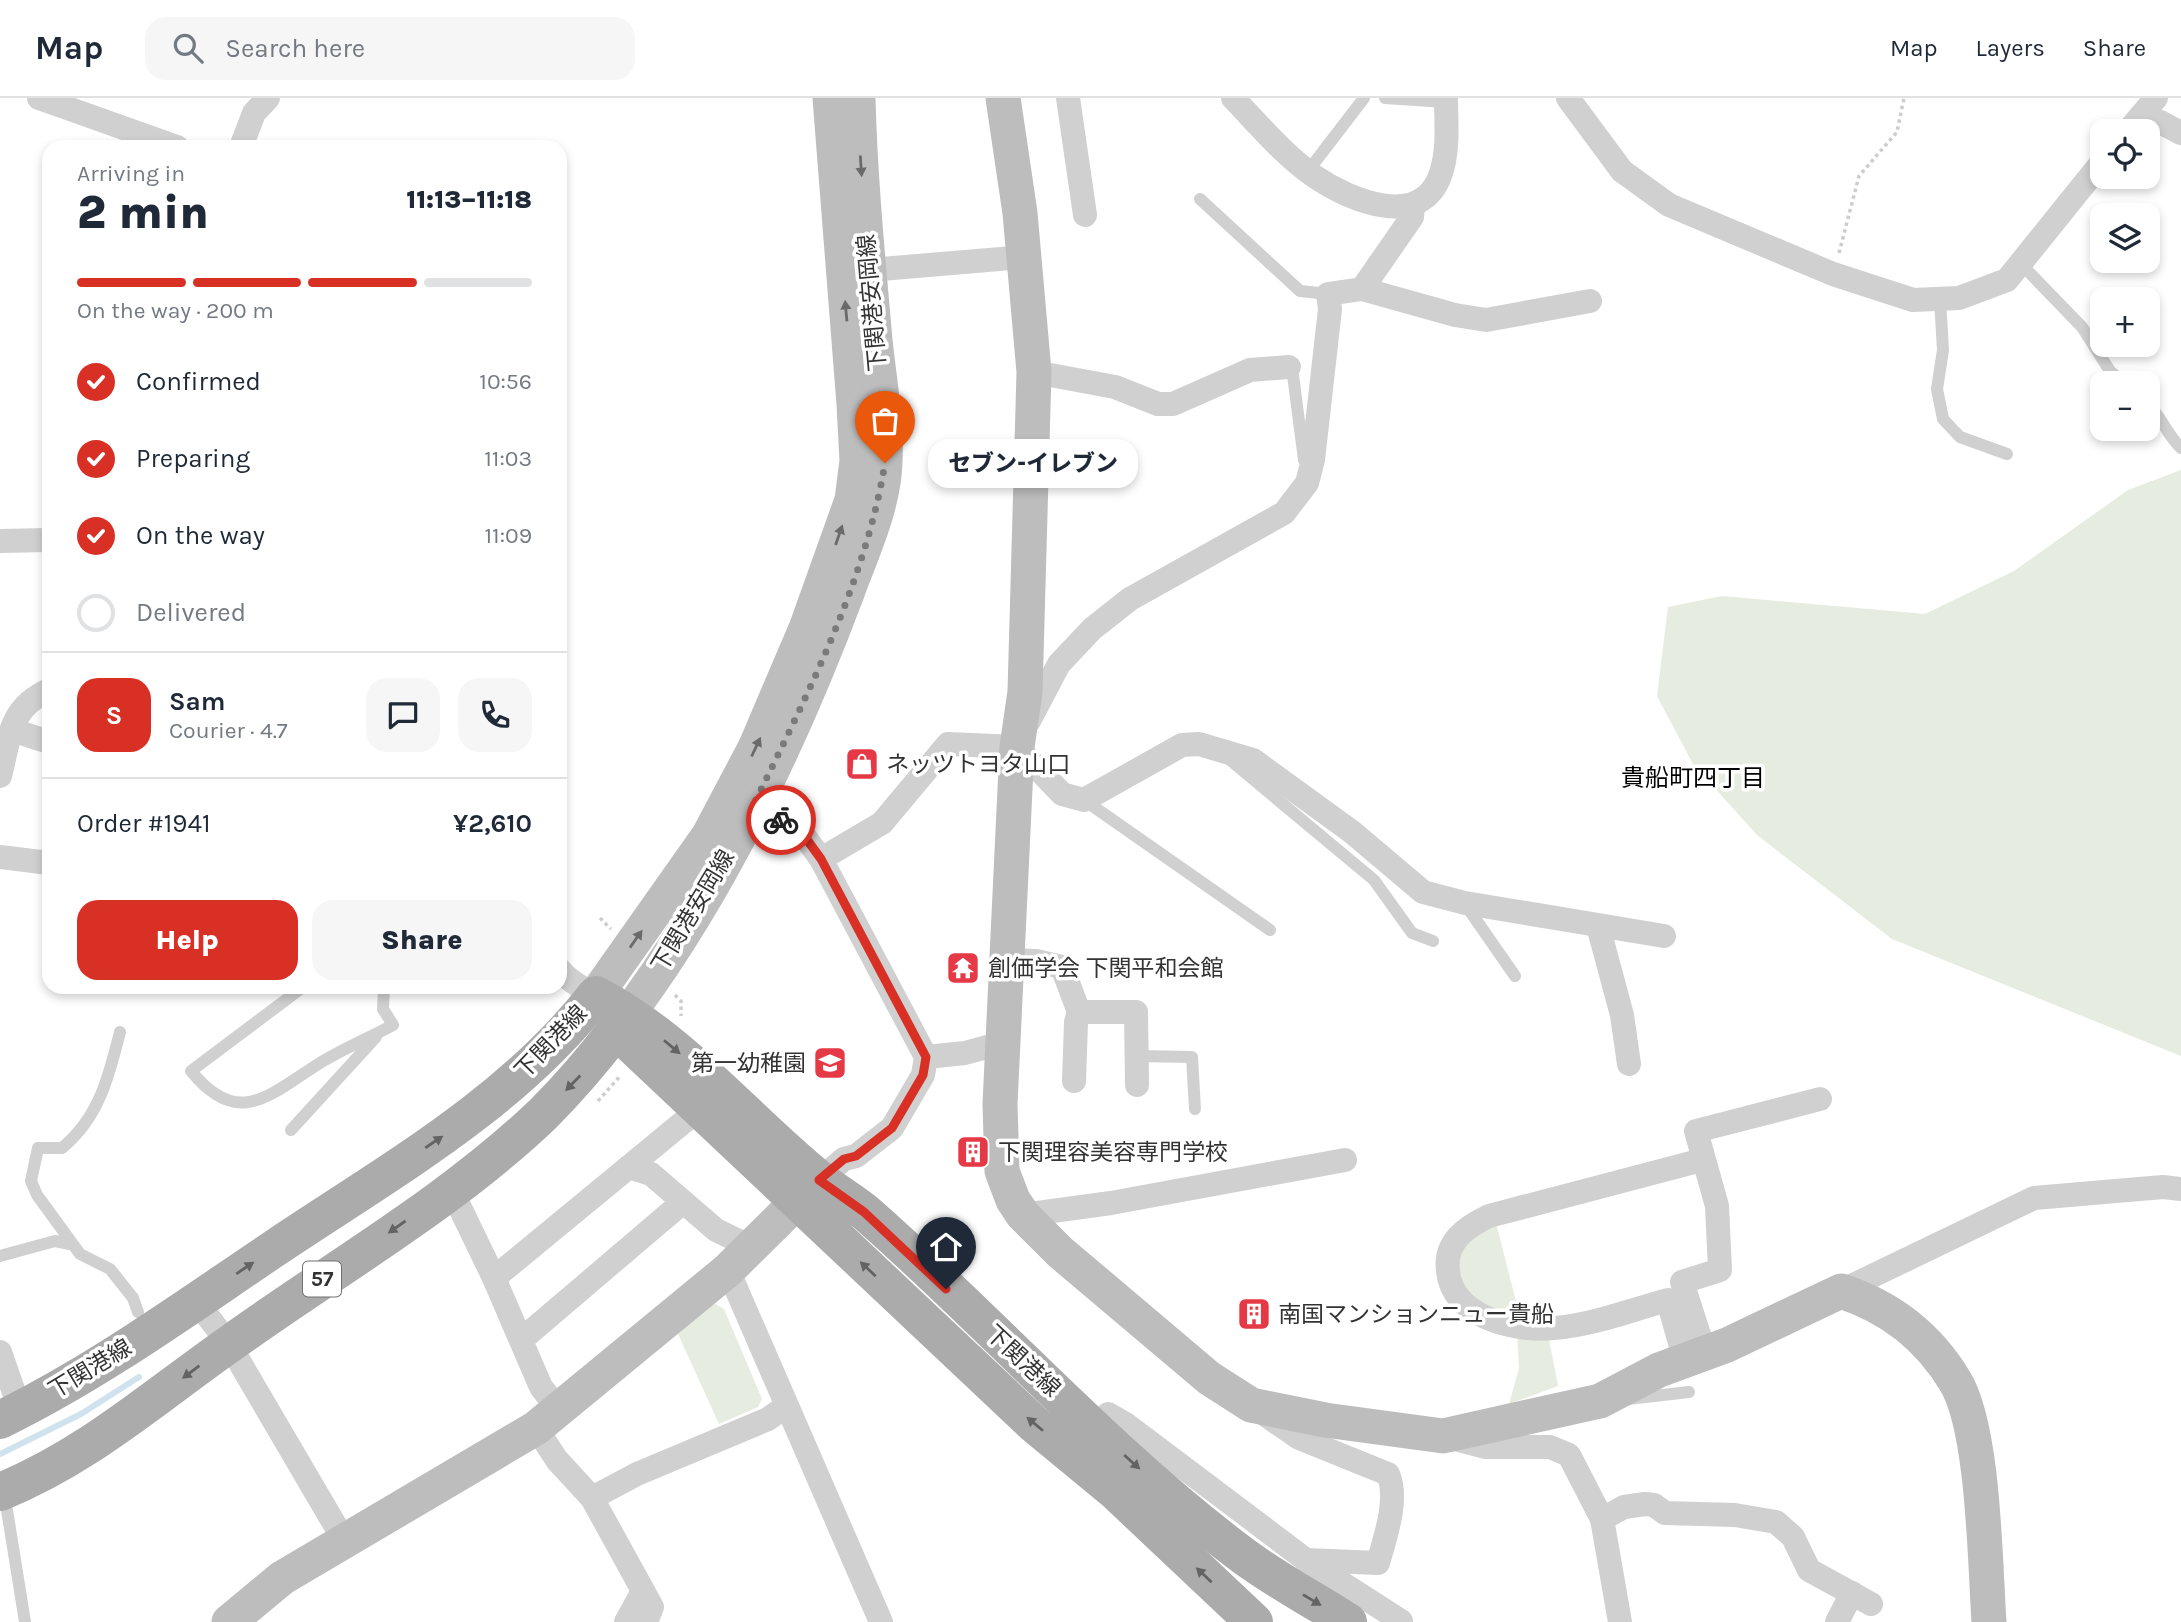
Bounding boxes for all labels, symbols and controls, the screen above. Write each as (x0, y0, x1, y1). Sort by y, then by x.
search box (145, 17, 635, 80)
text: Map (35, 29, 103, 67)
icon: search (169, 29, 207, 67)
text: Search here (225, 33, 365, 64)
text: Map (1890, 34, 1938, 62)
text: Layers (1976, 34, 2045, 62)
text: Share (2083, 34, 2146, 62)
map controls (2090, 119, 2160, 441)
button: locate (2090, 119, 2160, 189)
one-way arrow (856, 155, 867, 177)
text: Arriving in (77, 160, 185, 187)
text: 11:13–11:18 (406, 184, 532, 215)
text: 2 min (77, 186, 209, 240)
button: layers (2090, 203, 2160, 273)
street label: 下関港安岡線 (853, 233, 891, 373)
button: + (2090, 287, 2160, 357)
text: On the way · 200 m (77, 297, 274, 324)
one-way arrow (840, 299, 851, 321)
icon: check (77, 363, 115, 401)
text: Confirmed (136, 366, 261, 397)
text: 10:56 (479, 368, 532, 395)
button: − (2090, 371, 2160, 441)
pin (855, 391, 915, 463)
icon: bag (866, 402, 904, 440)
callout: セブン-イレブン (927, 438, 1137, 488)
icon: check (77, 440, 115, 478)
text: Preparing (136, 443, 250, 474)
text: 11:03 (484, 445, 532, 472)
text: セブン-イレブン (948, 450, 1118, 477)
icon: check (77, 517, 115, 555)
text: On the way (136, 520, 265, 551)
text: 11:09 (485, 522, 532, 549)
one-way arrow (834, 525, 845, 546)
text: Delivered (136, 597, 246, 628)
button: chat (366, 678, 440, 752)
button: phone (458, 678, 532, 752)
text: Sam (169, 686, 225, 717)
text: S (106, 700, 122, 731)
text: Courier · 4.7 (169, 717, 288, 744)
one-way arrow (750, 737, 762, 757)
shop icon: ネッツトヨタ山口 (843, 745, 881, 783)
place label: ネッツトヨタ山口 (886, 751, 1070, 778)
district label: 貴船町四丁目 (1621, 764, 1765, 792)
courier (746, 785, 816, 855)
icon: bike (762, 801, 800, 839)
text: Order #1941 (77, 808, 211, 839)
text: ¥2,610 (453, 808, 532, 839)
street label: 下関港安岡線 (646, 845, 740, 977)
button: Help (77, 900, 298, 980)
button: Share (312, 900, 532, 980)
one-way arrow (629, 930, 643, 948)
temple icon: 創価学会 下関平和会館 (944, 949, 982, 987)
place label: 創価学会 下関平和会館 (988, 955, 1223, 982)
street label: 下関港線 (509, 1000, 593, 1084)
one-way arrow (663, 1039, 681, 1055)
school or university icon: 第一幼稚園 (811, 1044, 849, 1082)
place label: 第一幼稚園 (691, 1050, 806, 1077)
one-way arrow (565, 1074, 581, 1091)
building icon: 下関理容美容専門学校 (954, 1133, 992, 1171)
one-way arrow (425, 1136, 444, 1149)
place label: 下関理容美容専門学校 (998, 1139, 1228, 1166)
pin (916, 1217, 976, 1289)
one-way arrow (388, 1220, 406, 1234)
icon: home (927, 1228, 965, 1266)
one-way arrow (236, 1261, 254, 1275)
road number: 57 (303, 1262, 341, 1296)
one-way arrow (860, 1262, 877, 1278)
building icon: 南国マンションニュー貴船 (1235, 1295, 1273, 1333)
place label: 南国マンションニュー貴船 (1278, 1301, 1554, 1328)
street label: 下関港線 (980, 1320, 1066, 1402)
street label: 下関港線 (44, 1334, 136, 1404)
one-way arrow (183, 1365, 201, 1380)
one-way arrow (1026, 1417, 1044, 1432)
one-way arrow (1123, 1453, 1140, 1469)
one-way arrow (1196, 1567, 1213, 1584)
one-way arrow (1302, 1593, 1321, 1606)

